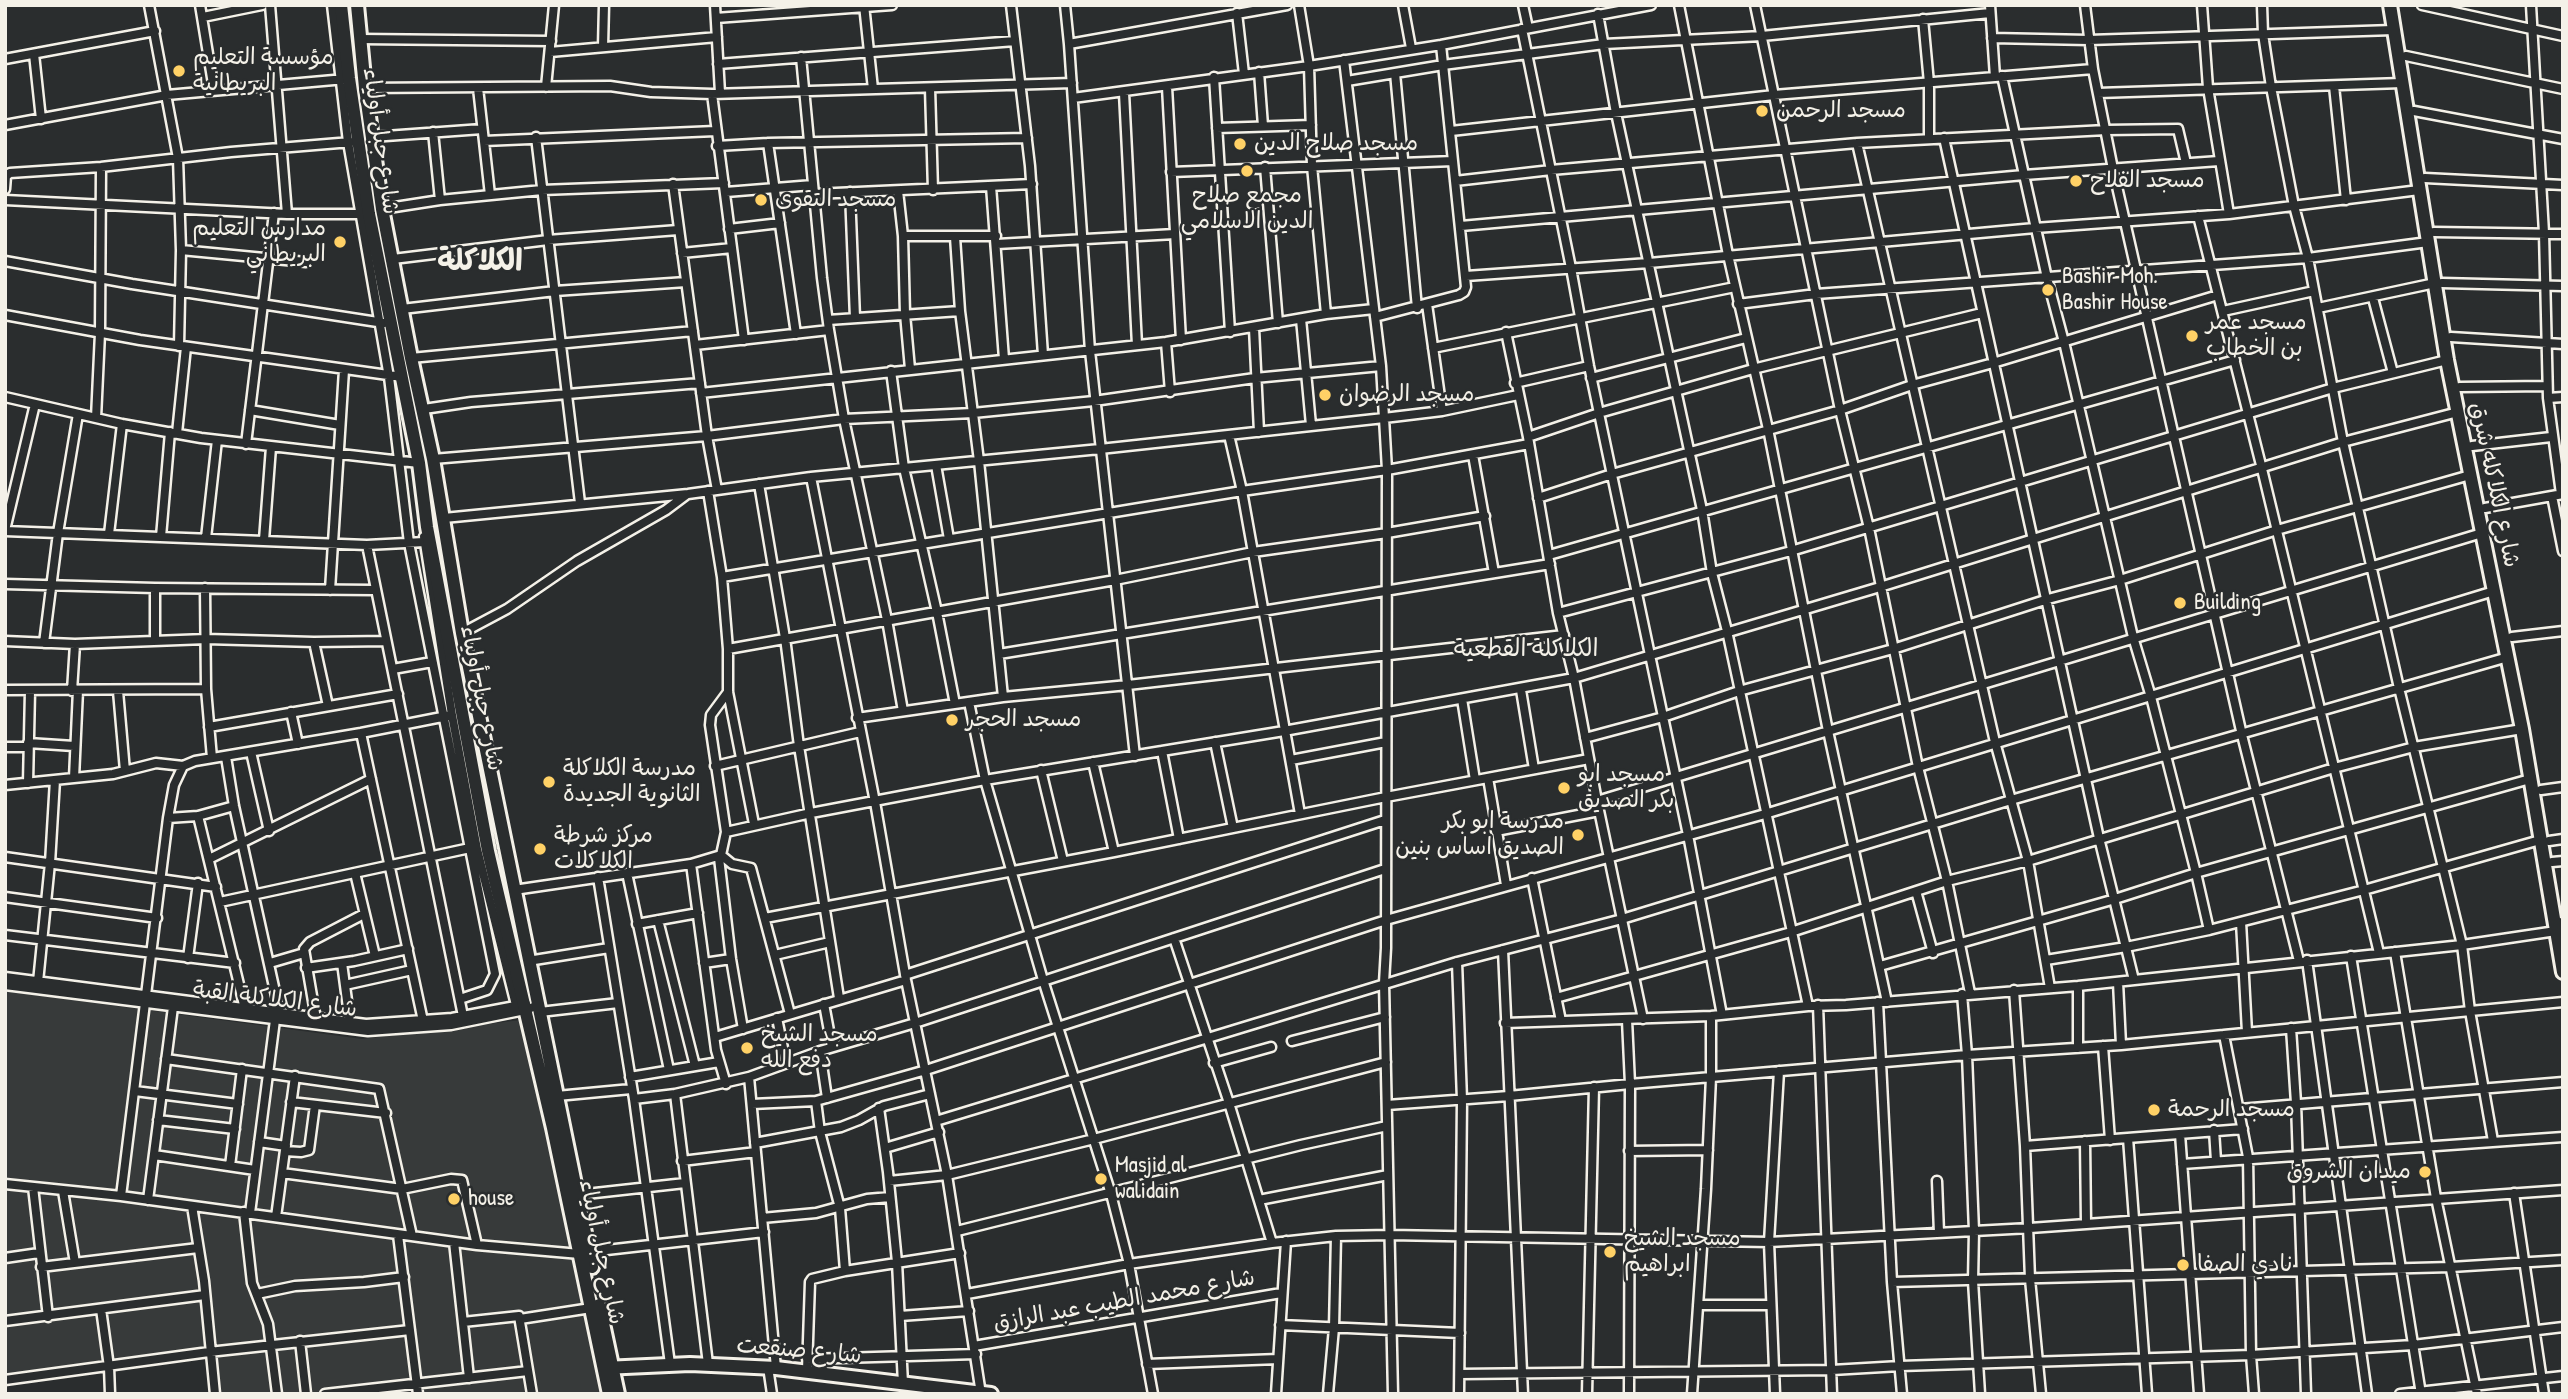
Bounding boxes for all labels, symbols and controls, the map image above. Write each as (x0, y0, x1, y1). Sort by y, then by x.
place label: مؤسسة التعليم البريطانية (193, 44, 334, 98)
marker: مؤسسة التعليم البريطانية (171, 63, 187, 79)
street label: شارع جبل أولياء (356, 66, 404, 216)
place label: مسجد الرحمن (1776, 97, 1906, 125)
marker: مسجد الرحمن (1754, 103, 1770, 119)
place label: مسجد صلاح الدين (1254, 130, 1418, 158)
marker: مسجد صلاح الدين (1232, 136, 1248, 152)
marker: مجمع صلاح الدين الاسلامي (1239, 163, 1255, 179)
place label: مسجد الفلاح (2090, 167, 2205, 195)
marker: مسجد الفلاح (2068, 173, 2084, 189)
place label: مجمع صلاح الدين الاسلامي (1181, 182, 1313, 236)
place label: مسجد التقوى (775, 186, 896, 214)
marker: مسجد التقوى (753, 192, 769, 208)
place label: مدارس التعليم البريطاني (192, 215, 326, 269)
marker: مدارس التعليم البريطاني (332, 234, 348, 250)
district label: الكلاكلة (437, 244, 523, 280)
place label: Bashir Moh. Bashir House (2062, 263, 2168, 317)
marker: Bashir Moh. Bashir House (2040, 282, 2056, 298)
place label: مسجد عمر بن الخطاب (2206, 309, 2307, 363)
marker: مسجد عمر بن الخطاب (2184, 328, 2200, 344)
place label: مسجد الرضوان (1339, 381, 1474, 409)
marker: مسجد الرضوان (1317, 387, 1333, 403)
street label: شارع الكلاكله شرق (2463, 400, 2525, 570)
place label: Building (2194, 589, 2261, 617)
marker: Building (2172, 595, 2188, 611)
street label: شارع جبل أولياء (453, 623, 509, 773)
district label: الكلاكلة القطعية (1454, 636, 1598, 664)
place label: مسجد الحجر (966, 706, 1082, 734)
marker: مسجد الحجر (944, 712, 960, 728)
place label: مدرسة الكلاكلة الثانوية الجديدة (563, 755, 701, 809)
place label: مسجد ابو بكر الصديق (1578, 761, 1675, 815)
marker: مدرسة الكلاكلة الثانوية الجديدة (541, 774, 557, 790)
marker: مسجد ابو بكر الصديق (1556, 780, 1572, 796)
place label: مدرسة ابو بكر الصديق اساس بنين (1395, 808, 1564, 862)
place label: مركز شرطة الكلاكلات (554, 822, 653, 876)
marker: مدرسة ابو بكر الصديق اساس بنين (1570, 827, 1586, 843)
marker: مركز شرطة الكلاكلات (532, 841, 548, 857)
street label: شارع الكلاكلة القبة (191, 976, 359, 1024)
place label: مسجد الشيخ دفع الله (761, 1021, 878, 1075)
marker: مسجد الشيخ دفع الله (739, 1040, 755, 1056)
place label: مسجد الرحمة (2168, 1096, 2295, 1124)
marker: مسجد الرحمة (2146, 1102, 2162, 1118)
place label: Masjid al walidain (1115, 1152, 1187, 1206)
place label: ميدان الشروق (2287, 1158, 2411, 1186)
marker: ميدان الشروق (2417, 1164, 2433, 1180)
marker: Masjid al walidain (1093, 1171, 1109, 1187)
street label: شارع جبل أولياء (572, 1177, 630, 1327)
place label: house (468, 1185, 514, 1213)
marker: house (446, 1191, 462, 1207)
place label: مسجد الشيخ ابراهيم (1624, 1225, 1741, 1279)
marker: مسجد الشيخ ابراهيم (1602, 1244, 1618, 1260)
place label: نادي الصفا (2197, 1251, 2292, 1279)
marker: نادي الصفا (2175, 1257, 2191, 1273)
street label: شارع محمد الطيب عبد الرازق (991, 1264, 1257, 1338)
street label: شارع صنقعت (735, 1332, 863, 1370)

